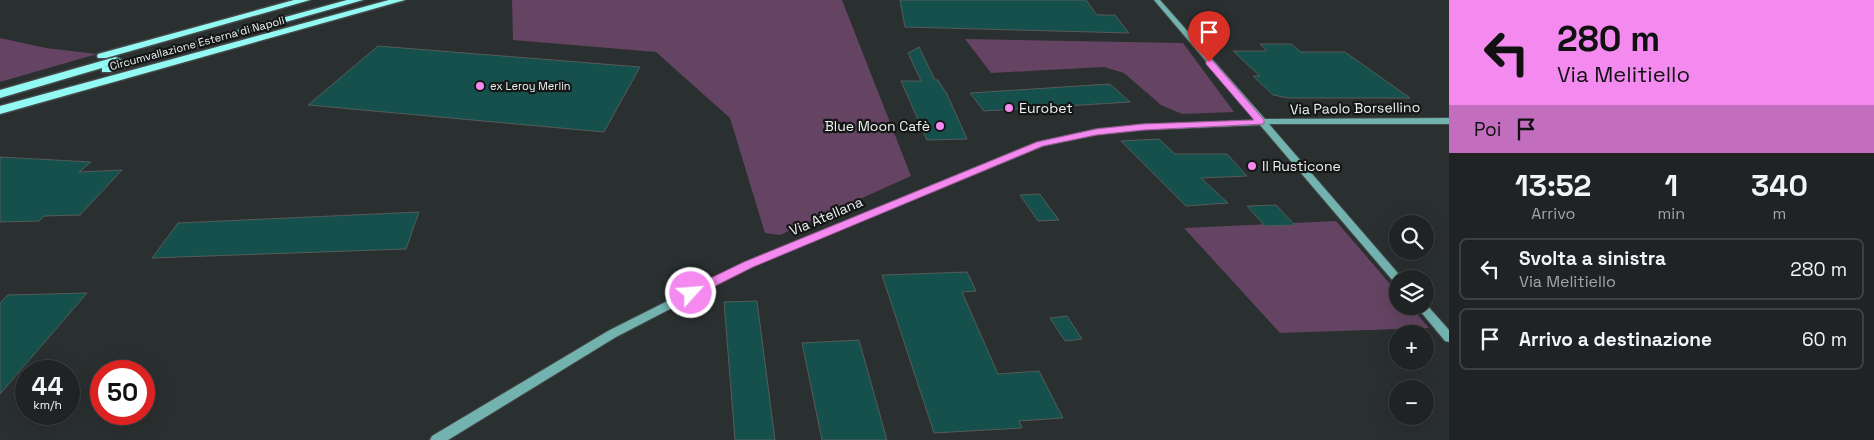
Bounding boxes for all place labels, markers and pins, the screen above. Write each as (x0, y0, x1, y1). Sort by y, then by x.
pin (1188, 11, 1230, 62)
place label: ex Leroy Merlin (490, 79, 571, 93)
marker: ex Leroy Merlin (474, 80, 486, 92)
place label: Eurobet (1019, 99, 1073, 117)
marker: Eurobet (1003, 102, 1015, 114)
place label: Blue Moon Cafè (825, 117, 930, 135)
marker: Blue Moon Cafè (934, 120, 946, 132)
place label: Il Rusticone (1262, 157, 1341, 175)
marker: Il Rusticone (1246, 160, 1258, 172)

